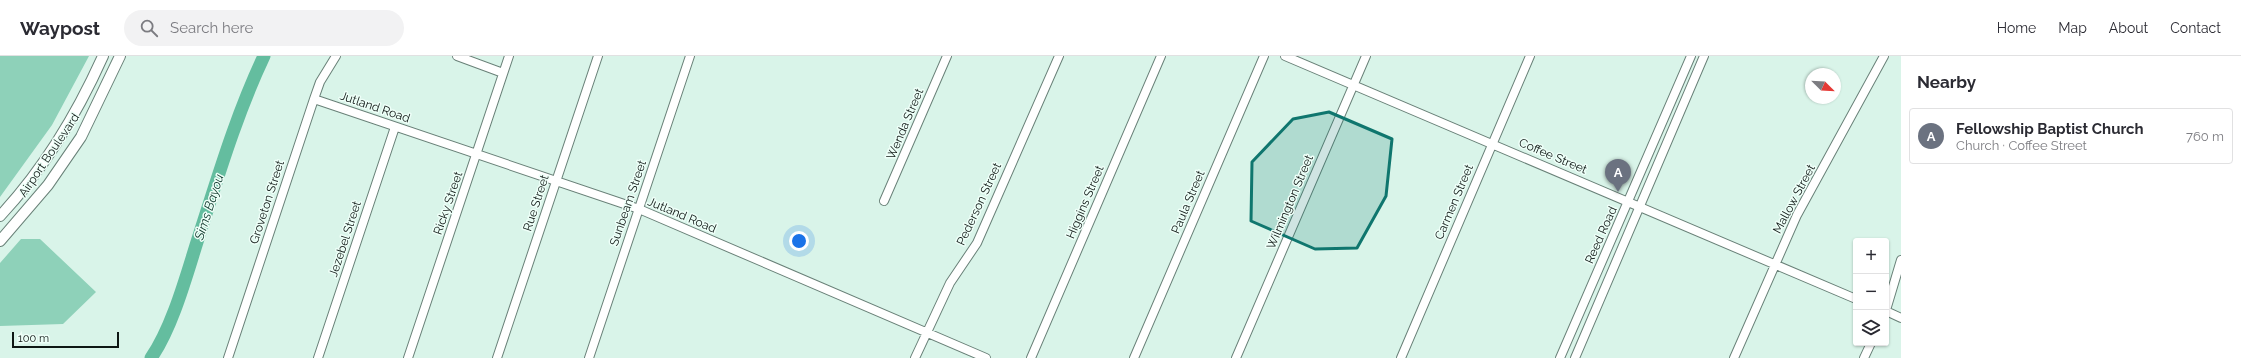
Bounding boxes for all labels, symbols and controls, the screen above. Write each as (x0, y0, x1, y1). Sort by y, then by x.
search box (124, 10, 404, 46)
text: Waypost (20, 17, 100, 39)
icon: search (138, 17, 160, 39)
text: Search here (170, 19, 253, 37)
text: Home (1997, 20, 2036, 36)
text: Map (2058, 20, 2087, 36)
text: About (2109, 20, 2148, 36)
text: Contact (2170, 20, 2221, 36)
north arrow (1805, 68, 1841, 104)
text: Nearby (1917, 72, 1976, 92)
street label: Wenda Street (884, 86, 926, 162)
street label: Jutland Road (338, 89, 412, 125)
street label: Airport Boulevard (16, 111, 82, 199)
text: Fellowship Baptist Church (1956, 120, 2144, 138)
text: A (1927, 129, 1935, 144)
text: 760 m (2186, 129, 2224, 144)
street label: Coffee Street (1517, 135, 1589, 177)
text: Church · Coffee Street (1956, 138, 2087, 153)
street label: Wilmington Street (1264, 153, 1316, 251)
street label: Groveton Street (247, 158, 287, 246)
street label: Sunbeam Street (607, 158, 649, 248)
pin: A (1605, 159, 1631, 192)
street label: Pederson Street (954, 161, 1004, 247)
street label: Carmen Street (1432, 162, 1476, 242)
street label: Mallow Street (1770, 162, 1818, 236)
street label: Higgins Street (1063, 163, 1107, 241)
street label: Paula Street (1168, 168, 1208, 236)
street label: Ricky Street (431, 170, 465, 236)
water label: Sims Bayou (191, 172, 227, 243)
street label: Rue Street (520, 173, 552, 233)
street label: Jutland Road (646, 194, 718, 236)
street label: Jezebel Street (326, 199, 364, 279)
street label: Reed Road (1582, 204, 1620, 266)
your location (789, 231, 809, 251)
map controls (1853, 238, 1889, 346)
button: + (1853, 238, 1889, 274)
button: − (1853, 274, 1889, 310)
button: layers (1853, 310, 1889, 346)
scale bar (12, 330, 119, 349)
text: 100 m (18, 332, 49, 345)

